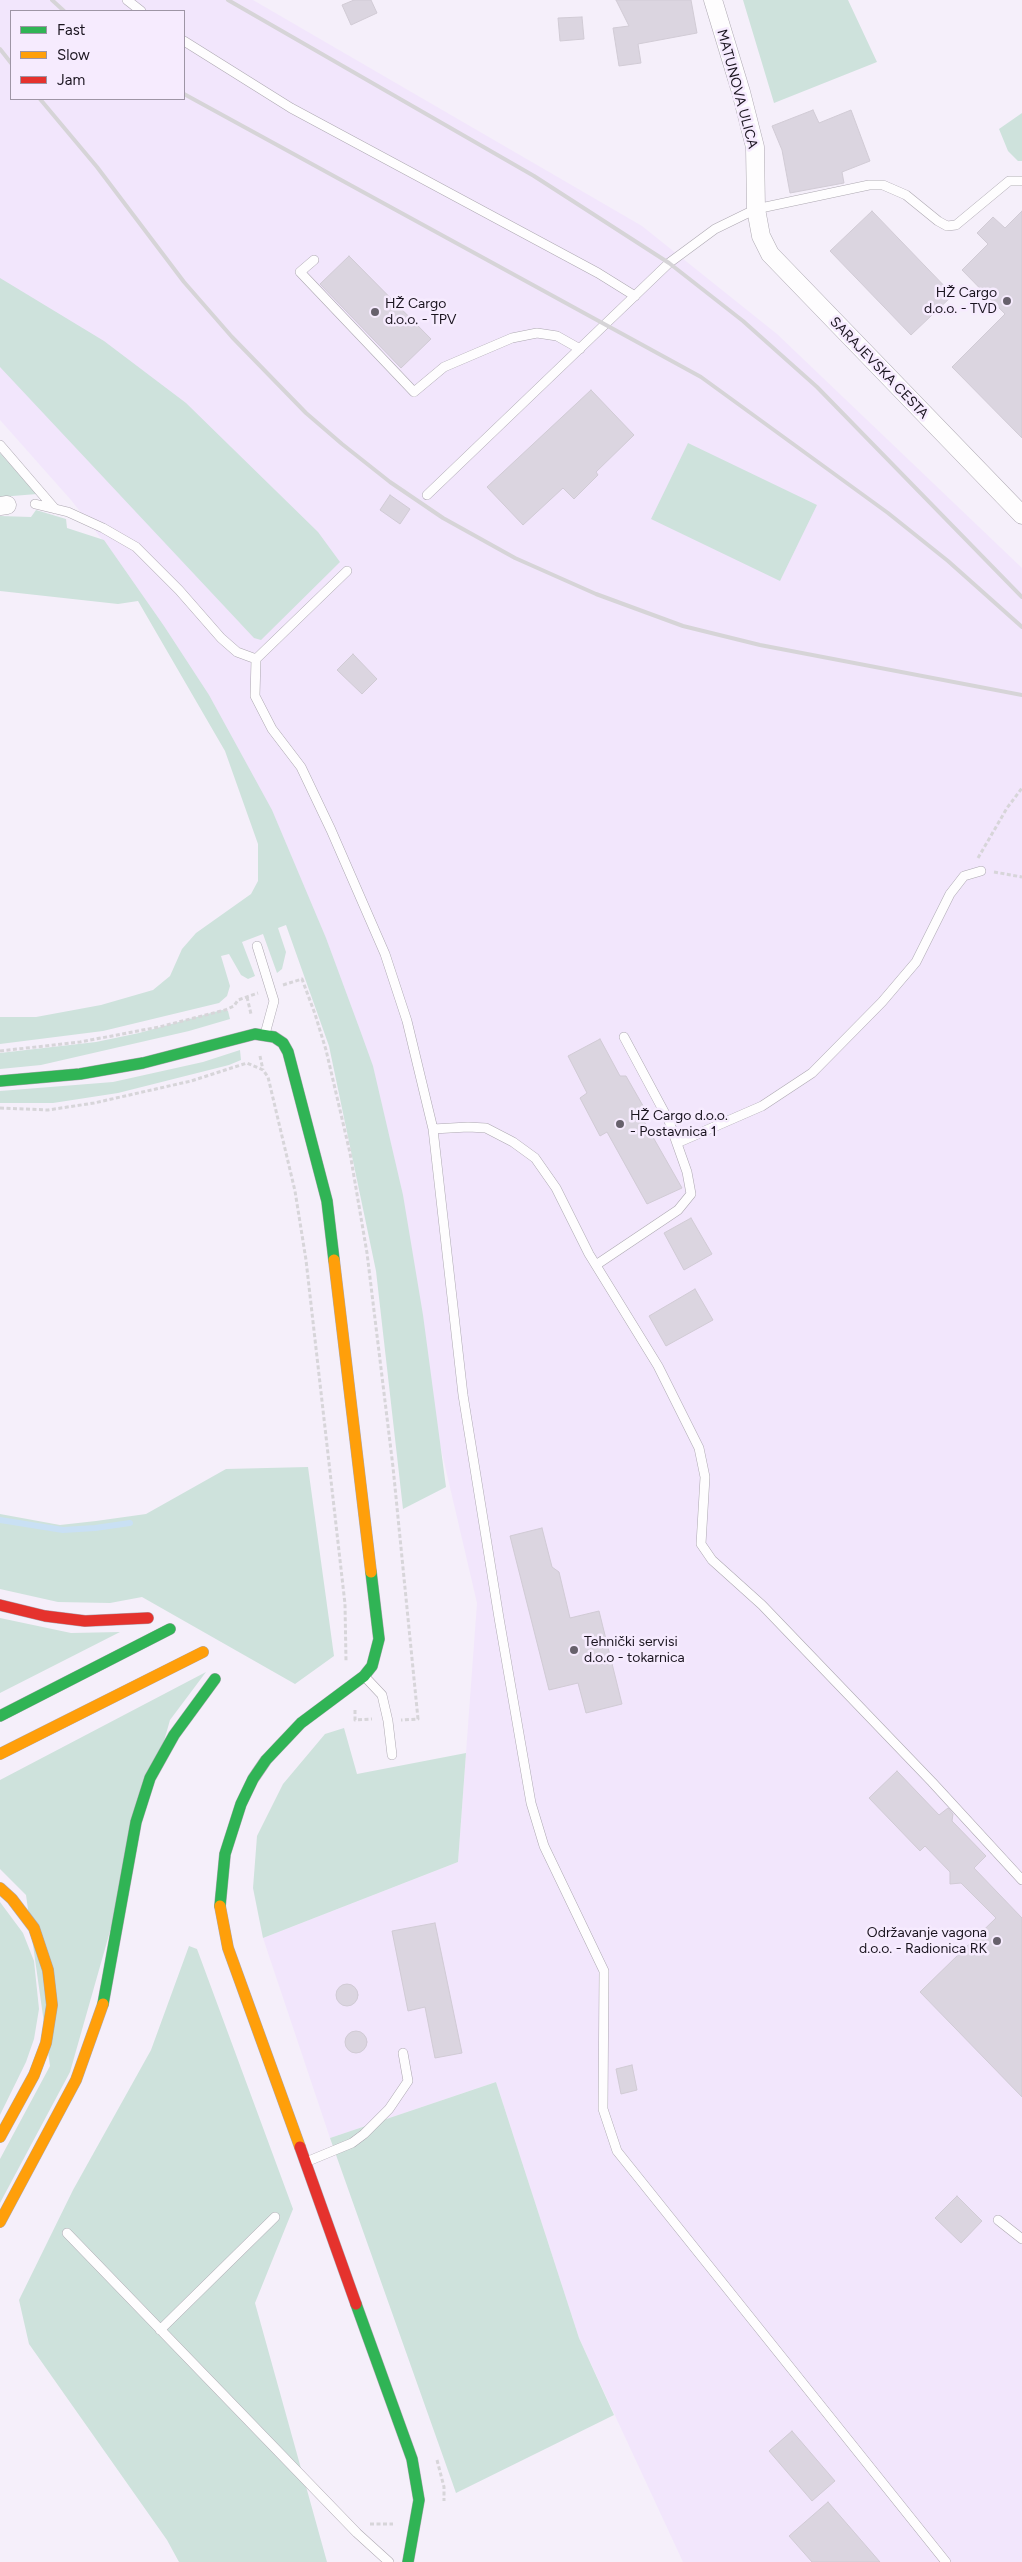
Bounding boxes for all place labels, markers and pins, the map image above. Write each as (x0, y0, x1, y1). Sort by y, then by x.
place label: HŽ Cargo d.o.o. - TVD (924, 285, 997, 318)
marker: HŽ Cargo d.o.o. - TVD (1001, 295, 1013, 307)
place label: HŽ Cargo d.o.o. - TPV (385, 296, 456, 328)
marker: HŽ Cargo d.o.o. - TPV (369, 306, 381, 318)
place label: HŽ Cargo d.o.o. - Postavnica 1 (630, 1108, 728, 1140)
marker: HŽ Cargo d.o.o. - Postavnica 1 (614, 1118, 626, 1130)
place label: Tehnički servisi d.o.o - tokarnica (584, 1634, 685, 1666)
marker: Tehnički servisi d.o.o - tokarnica (568, 1644, 580, 1656)
place label: Održavanje vagona d.o.o. - Radionica RK (859, 1925, 987, 1958)
marker: Održavanje vagona d.o.o. - Radionica RK (991, 1935, 1003, 1947)

